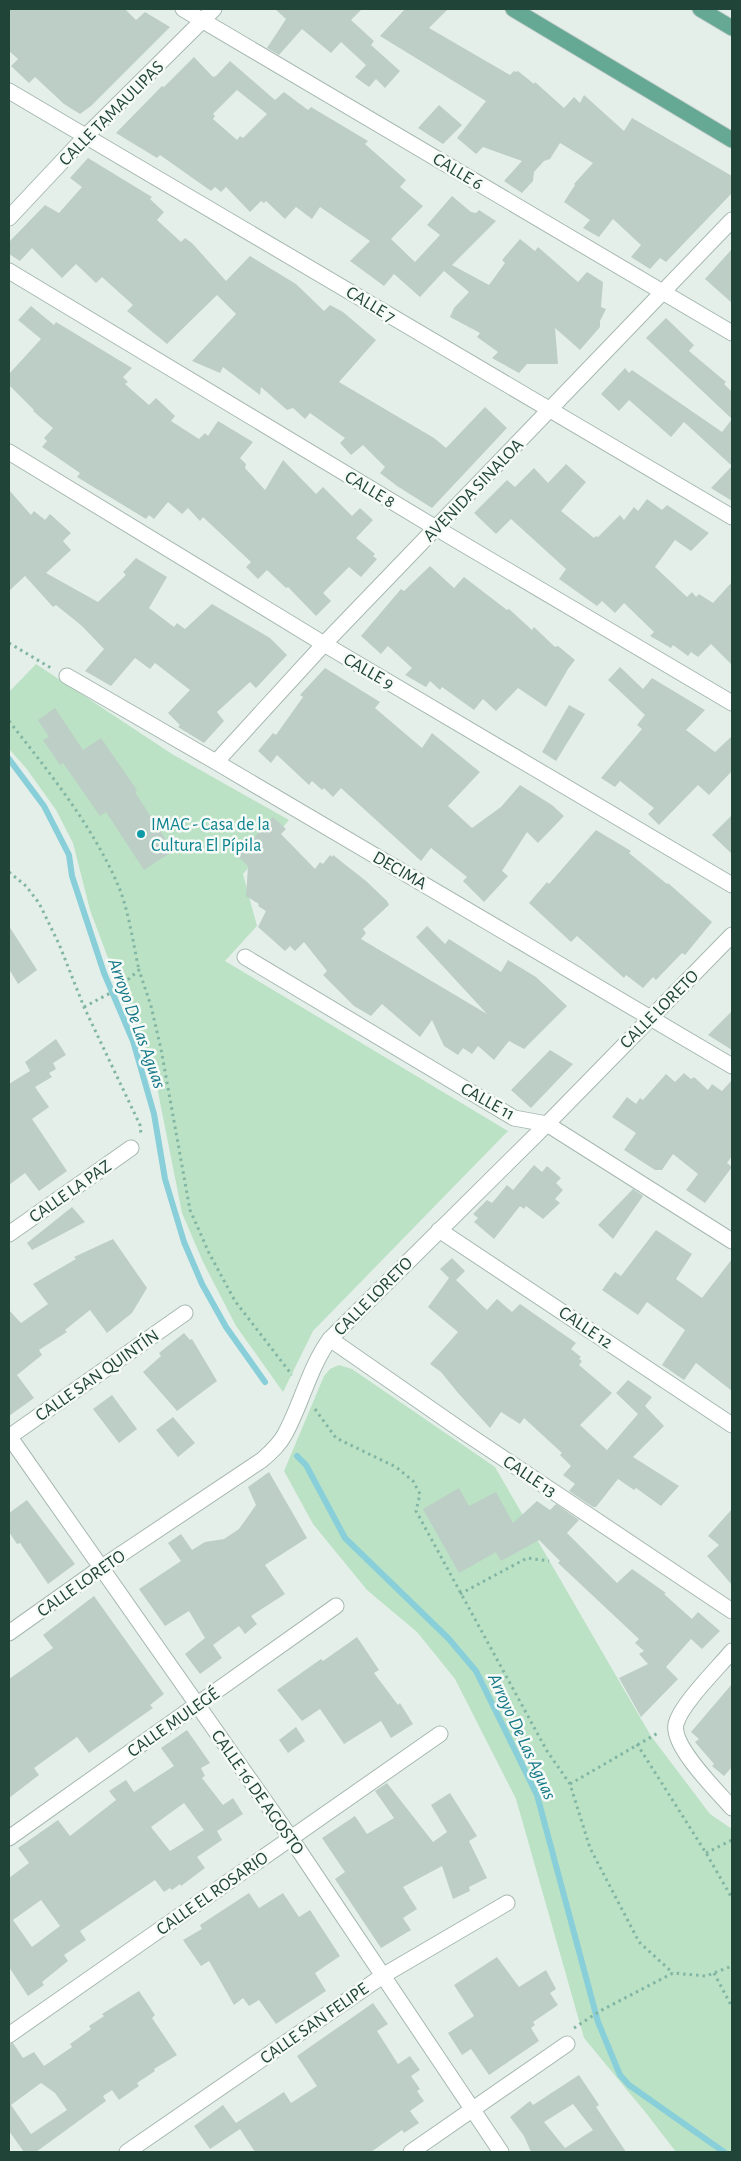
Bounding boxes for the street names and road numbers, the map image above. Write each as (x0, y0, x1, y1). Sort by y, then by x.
street label: CALLE TAMAULIPAS (56, 58, 168, 170)
street label: CALLE 6 (429, 150, 486, 194)
street label: CALLE 7 (343, 283, 398, 326)
street label: AVENIDA SINALOA (420, 435, 528, 546)
street label: CALLE 8 (341, 468, 398, 512)
street label: CALLE 9 (340, 650, 397, 693)
street label: DECIMA (370, 848, 430, 894)
street label: CALLE LORETO (617, 967, 702, 1052)
street label: CALLE 11 (457, 1080, 518, 1124)
street label: CALLE LA PAZ (26, 1157, 115, 1227)
street label: CALLE LORETO (331, 1254, 416, 1339)
street label: CALLE 12 (555, 1303, 616, 1352)
street label: CALLE SAN QUINTÍN (31, 1324, 163, 1425)
street label: CALLE 13 (500, 1453, 559, 1501)
street label: CALLE LORETO (34, 1547, 129, 1621)
street label: CALLE MULEGÉ (123, 1682, 223, 1761)
street label: CALLE 16 DE AGOSTO (208, 1727, 307, 1858)
street label: CALLE EL ROSARIO (154, 1849, 272, 1939)
street label: CALLE SAN FELIPE (257, 1980, 372, 2068)

